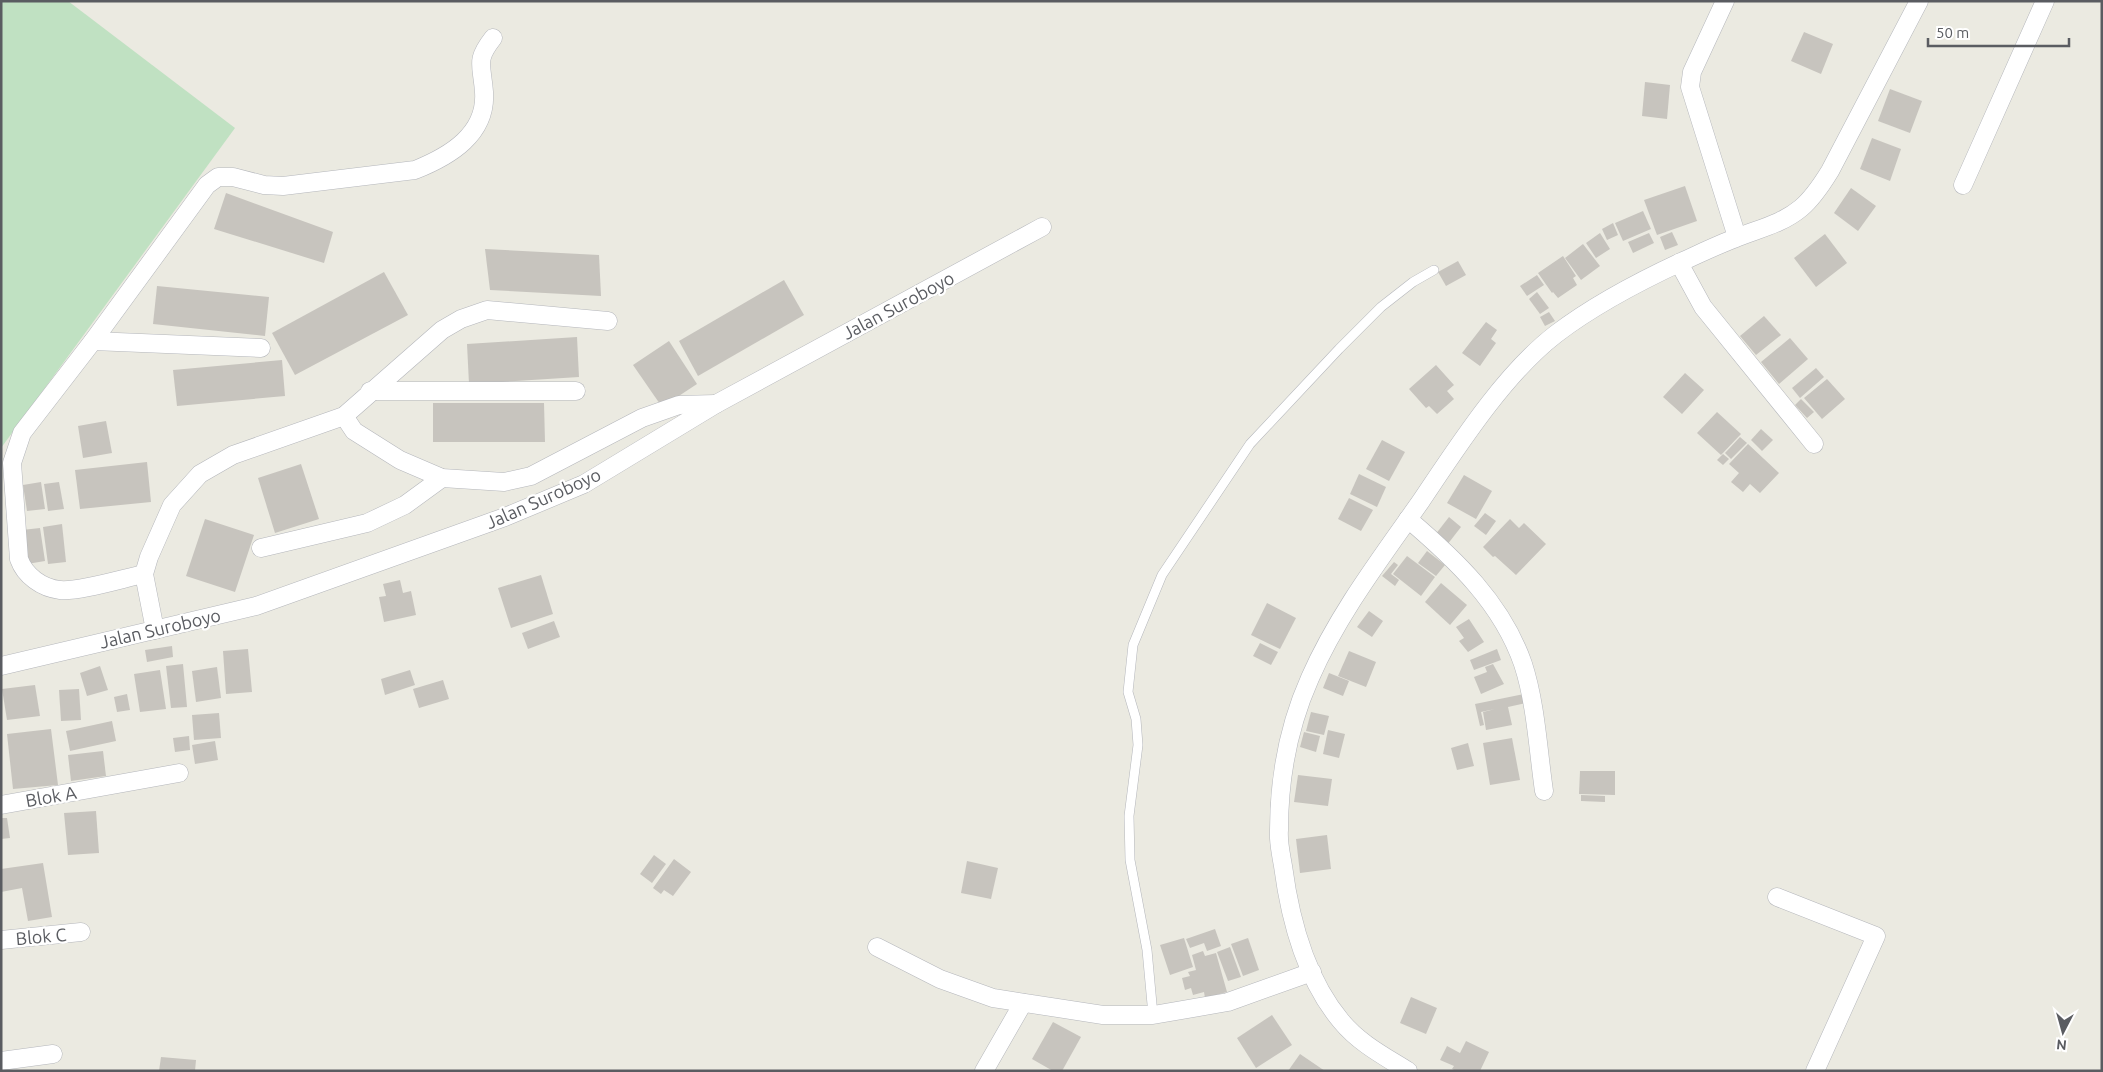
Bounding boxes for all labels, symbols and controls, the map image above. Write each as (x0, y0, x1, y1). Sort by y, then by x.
scale bar (1928, 15, 2069, 47)
text: 50 m (1936, 24, 1969, 41)
street label: Jalan Suroboyo (839, 267, 957, 343)
street label: Jalan Suroboyo (482, 464, 604, 532)
street label: Jalan Suroboyo (97, 604, 223, 652)
street label: Blok A (24, 782, 78, 810)
street label: Blok C (15, 924, 67, 948)
north arrow (2038, 1007, 2088, 1057)
text: N (2056, 1036, 2068, 1053)

